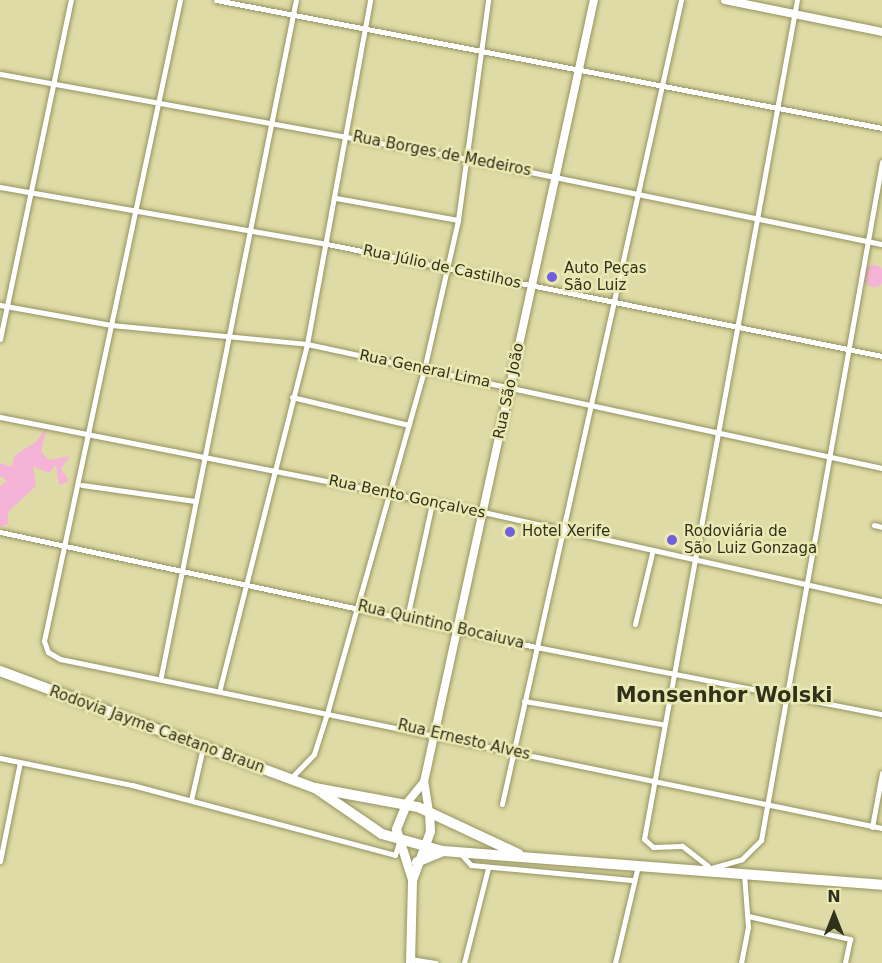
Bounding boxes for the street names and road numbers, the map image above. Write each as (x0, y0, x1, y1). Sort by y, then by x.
street label: Rua Borges de Medeiros (351, 128, 533, 180)
street label: Rua Júlio de Castilhos (361, 241, 523, 293)
street label: Rua São João (490, 341, 528, 441)
street label: Rua General Lima (358, 346, 492, 392)
street label: Rua Bento Gonçalves (327, 472, 487, 522)
street label: Rua Quintino Bocaiuva (356, 597, 526, 653)
street label: Rodovia Jayme Caetano Braun (47, 683, 267, 777)
street label: Rua Ernesto Alves (396, 716, 532, 764)

